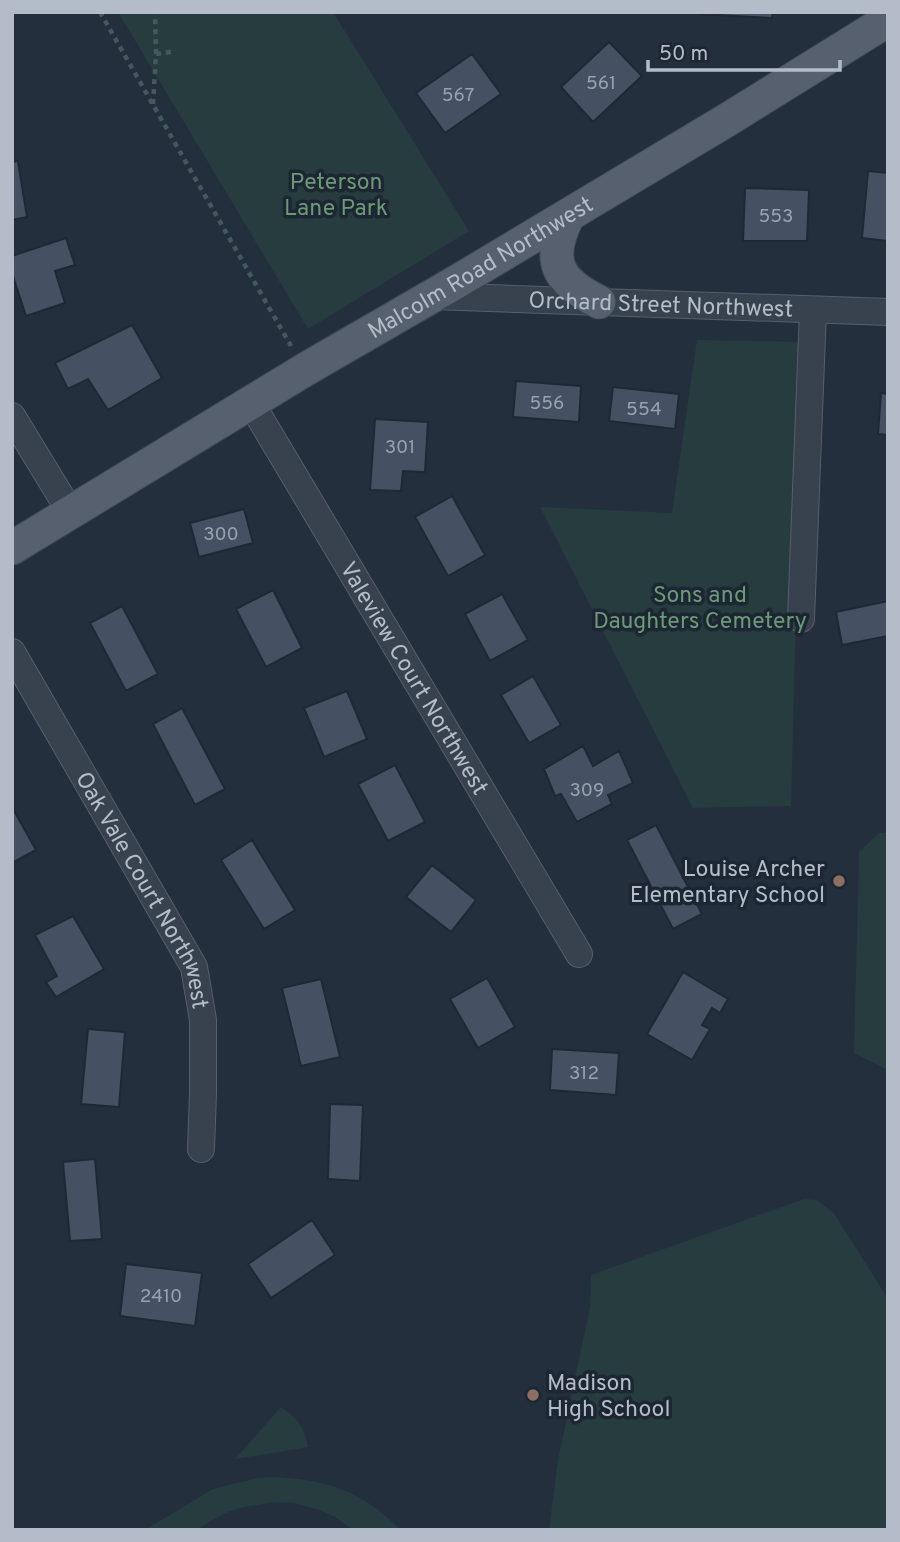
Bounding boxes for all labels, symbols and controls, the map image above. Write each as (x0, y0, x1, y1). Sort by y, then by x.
scale bar (648, 28, 841, 72)
text: 50 m (659, 41, 708, 68)
house number: 561 (586, 72, 616, 96)
house number: 567 (442, 84, 474, 108)
park label: Peterson Lane Park (284, 169, 388, 224)
street label: Malcolm Road Northwest (363, 191, 599, 347)
house number: 553 (758, 205, 794, 229)
street label: Orchard Street Northwest (528, 287, 794, 326)
house number: 556 (530, 392, 564, 416)
house number: 554 (626, 398, 662, 422)
house number: 301 (385, 436, 415, 460)
house number: 300 (203, 523, 239, 547)
street label: Valeview Court Northwest (332, 557, 493, 801)
park label: Sons and Daughters Cemetery (593, 582, 807, 637)
street label: Oak Vale Court Northwest (67, 767, 213, 1011)
house number: 309 (570, 779, 604, 803)
place label: Louise Archer Elementary School (630, 856, 825, 911)
marker: Louise Archer Elementary School (831, 873, 847, 889)
house number: 312 (569, 1062, 599, 1086)
house number: 2410 (140, 1285, 182, 1309)
place label: Madison High School (547, 1370, 670, 1425)
marker: Madison High School (525, 1387, 541, 1403)

